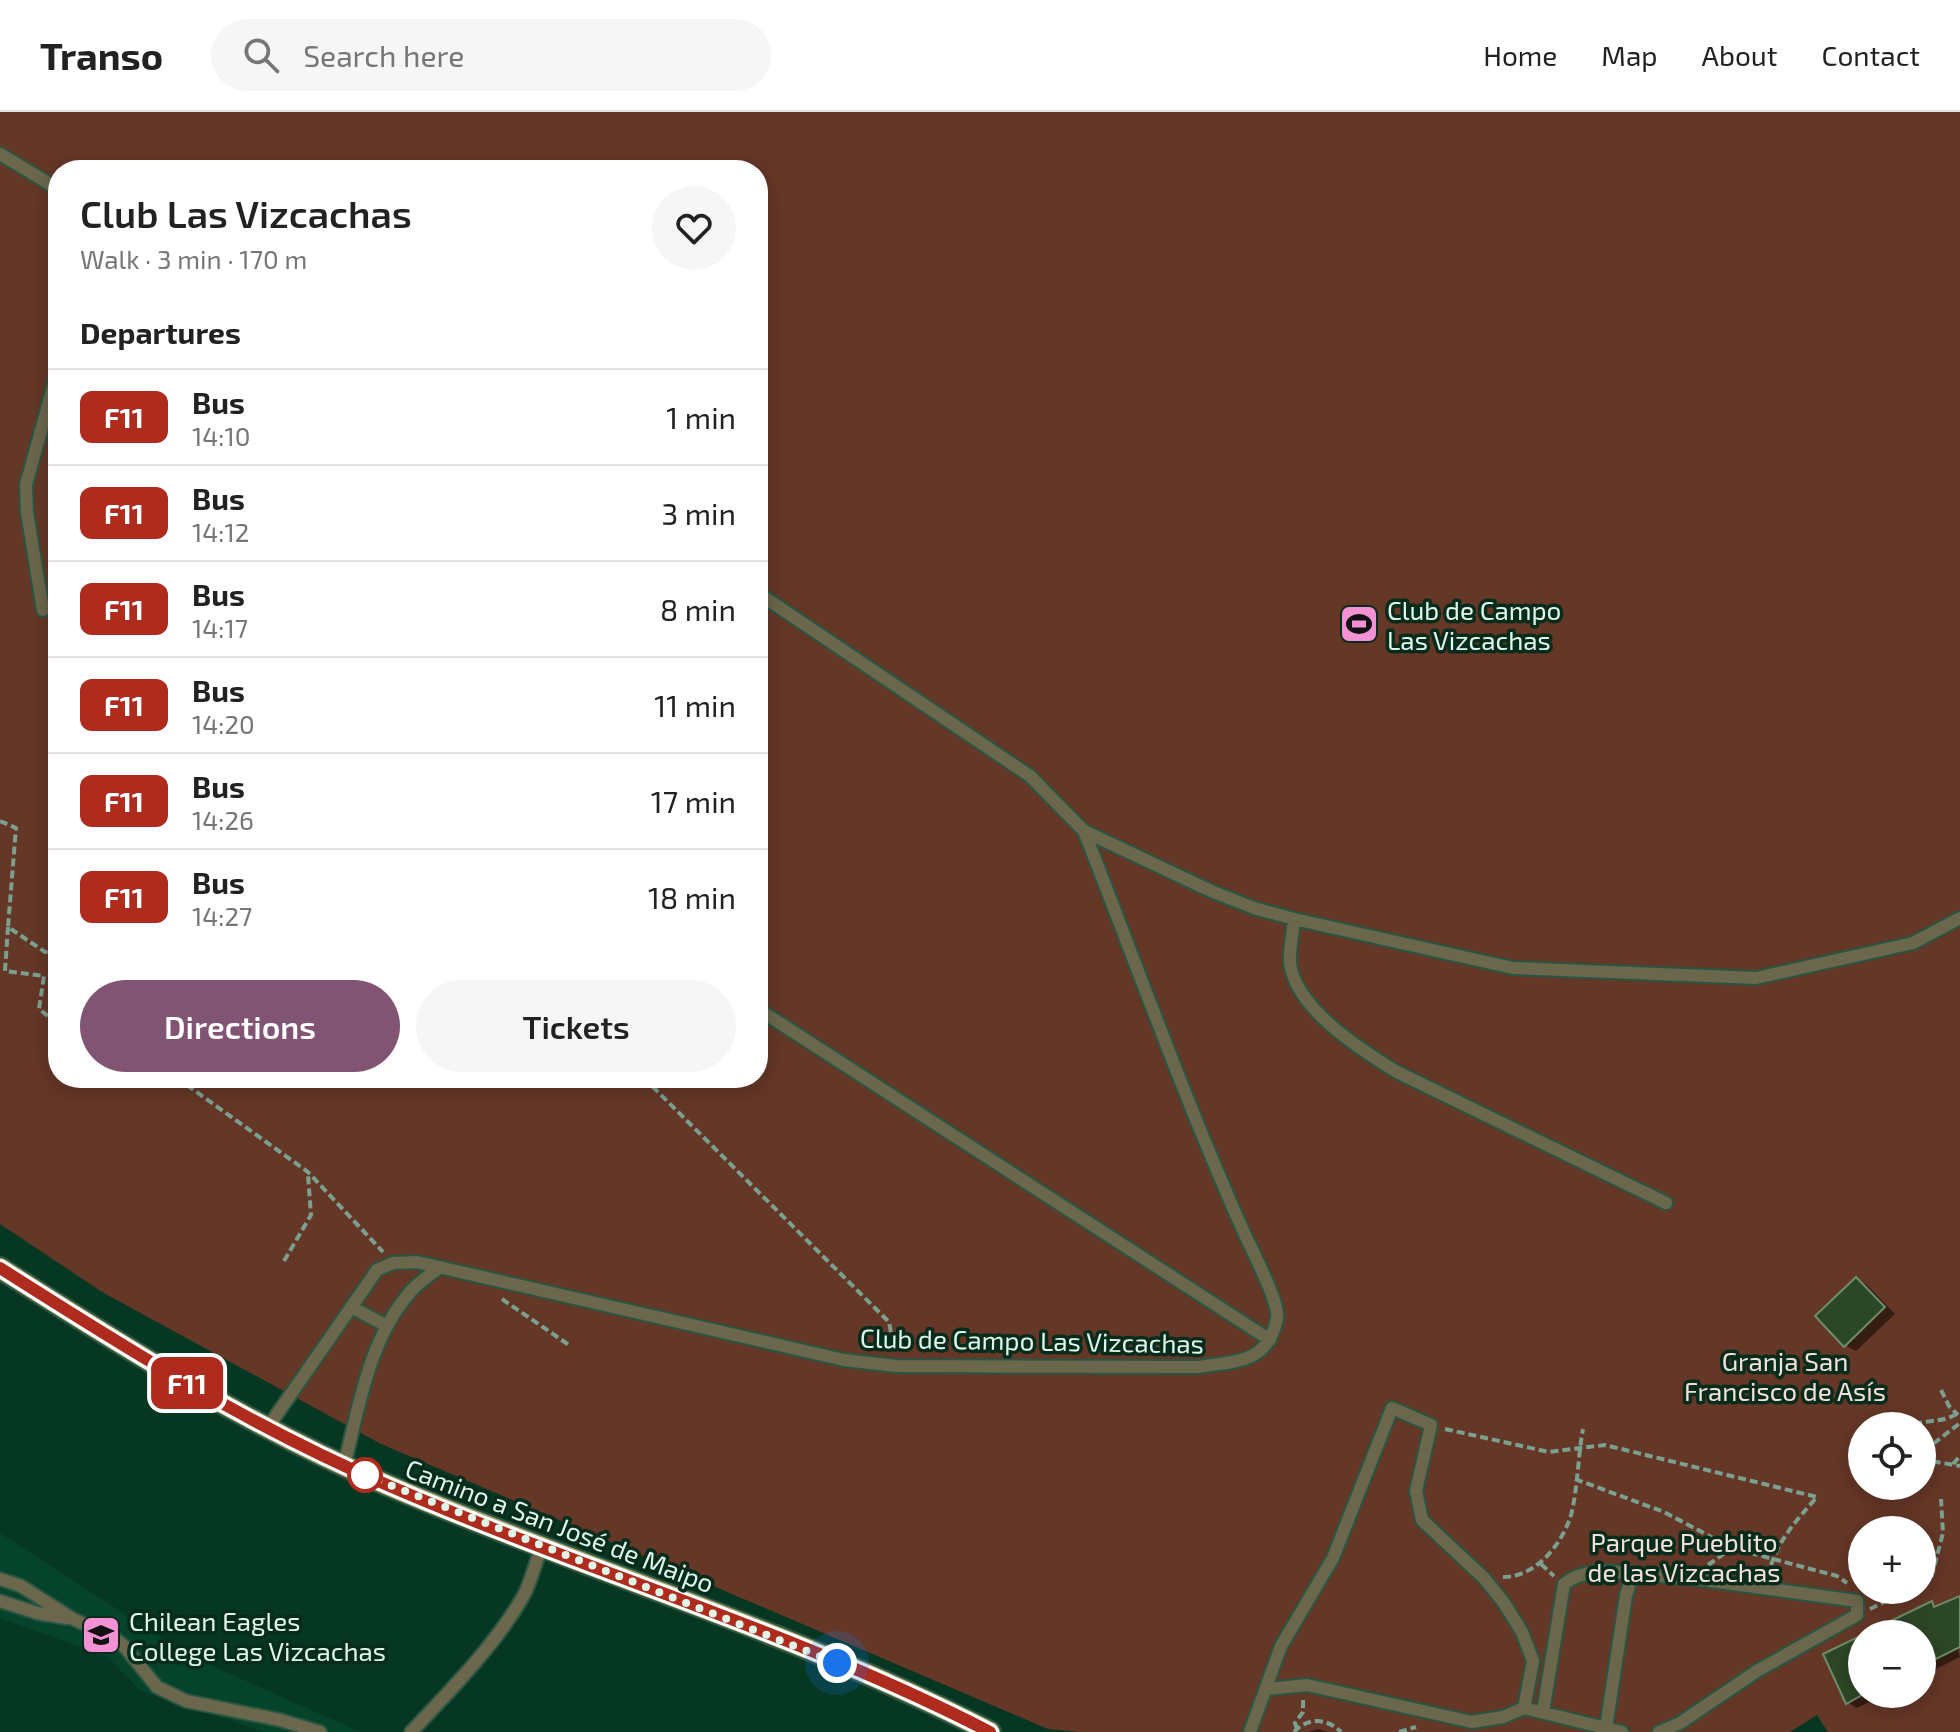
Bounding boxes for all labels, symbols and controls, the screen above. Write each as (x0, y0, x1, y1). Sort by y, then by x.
search box (211, 19, 771, 91)
text: Transo (40, 32, 163, 78)
icon: search (239, 33, 283, 77)
text: Search here (303, 37, 464, 73)
text: Home (1483, 38, 1557, 72)
text: Map (1601, 38, 1658, 72)
text: About (1702, 38, 1777, 72)
text: Contact (1821, 38, 1920, 72)
button: heart (652, 186, 736, 270)
text: Club Las Vizcachas (80, 190, 412, 236)
text: Walk · 3 min · 170 m (80, 243, 307, 274)
text: Departures (80, 314, 241, 350)
text: Bus (192, 384, 245, 420)
text: 1 min (666, 399, 736, 435)
text: F11 (104, 400, 144, 434)
text: 14:10 (192, 420, 251, 451)
text: Bus (192, 480, 245, 516)
text: 3 min (661, 495, 736, 531)
text: F11 (104, 496, 144, 530)
text: 14:12 (192, 516, 249, 547)
text: Bus (192, 576, 245, 612)
text: 8 min (660, 591, 736, 627)
text: F11 (104, 592, 144, 626)
place label: Club de Campo Las Vizcachas (1387, 594, 1561, 655)
sports icon: Club de Campo Las Vizcachas (1338, 603, 1380, 645)
text: 14:17 (192, 612, 248, 643)
text: Bus (192, 672, 245, 708)
text: 11 min (654, 687, 736, 723)
text: F11 (104, 688, 144, 722)
text: 14:20 (192, 708, 255, 739)
text: Bus (192, 768, 245, 804)
text: 17 min (651, 783, 736, 819)
text: F11 (104, 784, 144, 818)
text: 14:26 (192, 804, 254, 835)
text: Bus (192, 864, 245, 900)
text: 18 min (648, 879, 736, 915)
text: F11 (104, 880, 144, 914)
text: 14:27 (192, 900, 252, 931)
button: Directions (80, 980, 400, 1072)
button: Tickets (416, 980, 736, 1072)
street label: Club de Campo Las Vizcachas (860, 1322, 1204, 1358)
park label: Granja San Francisco de Asís (1684, 1345, 1886, 1406)
line badge: F11 (141, 1357, 233, 1409)
text: F11 (167, 1366, 207, 1400)
map controls (1848, 1412, 1936, 1708)
button: locate (1848, 1412, 1936, 1500)
street label: Camino a San José de Maipo (401, 1452, 719, 1598)
unlabelled marker (348, 1458, 382, 1492)
button: + (1848, 1516, 1936, 1604)
park label: Parque Pueblito de las Vizcachas (1588, 1526, 1780, 1587)
place label: Chilean Eagles College Las Vizcachas (129, 1605, 386, 1666)
school or university icon: Chilean Eagles College Las Vizcachas (80, 1614, 122, 1656)
button: − (1848, 1620, 1936, 1708)
your location (817, 1643, 857, 1683)

